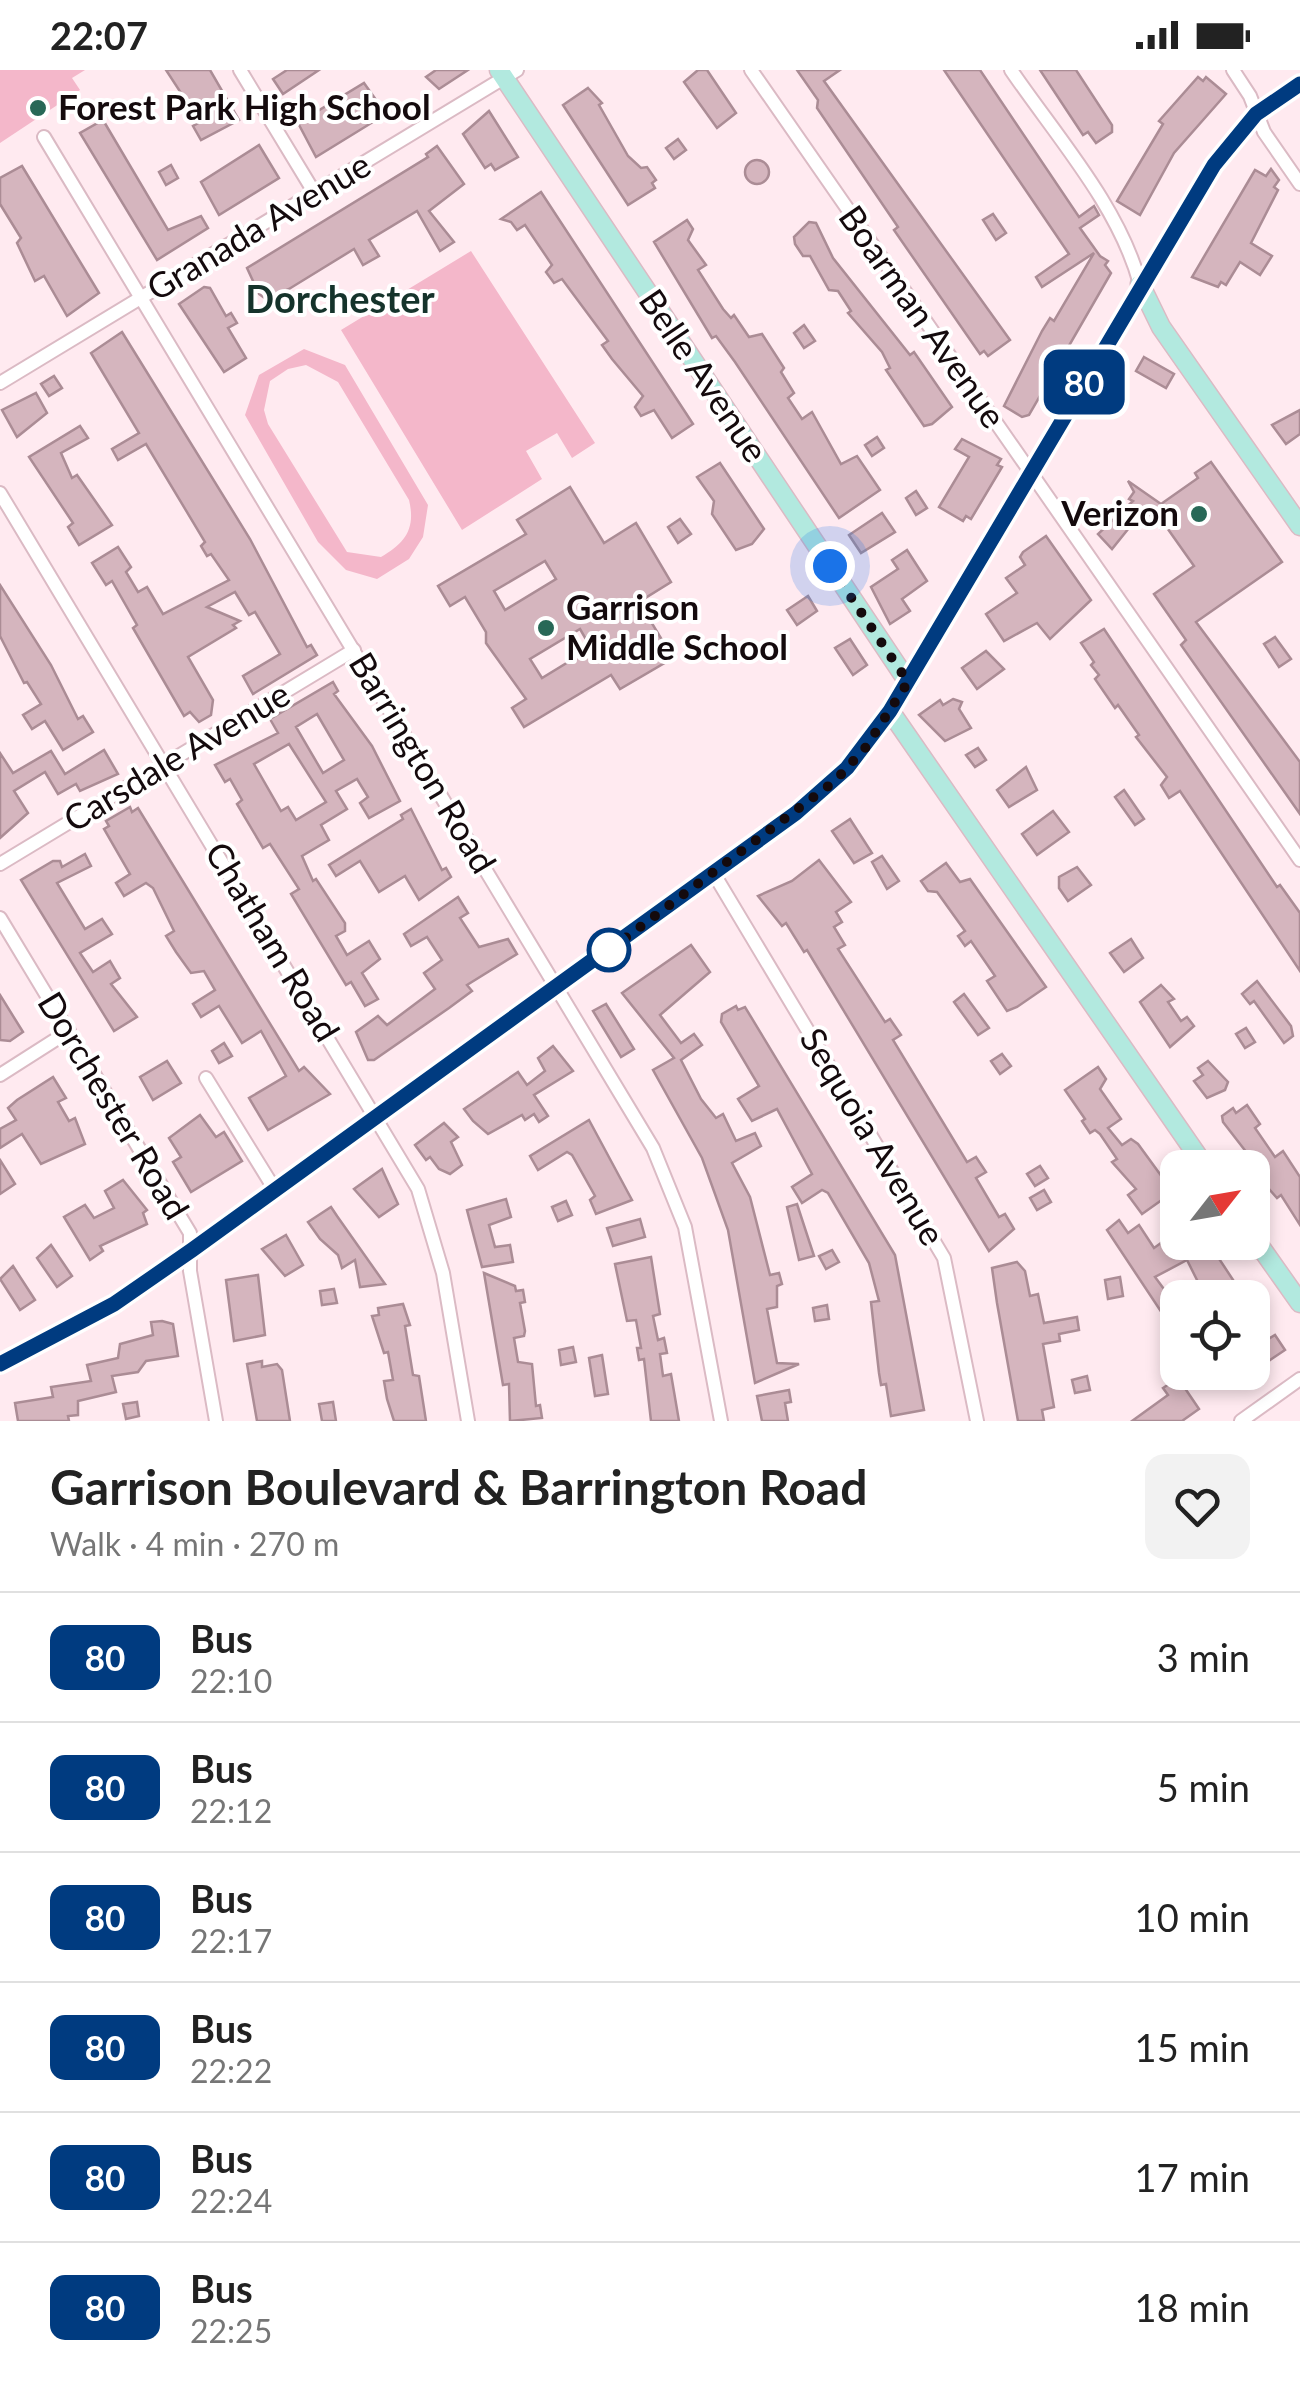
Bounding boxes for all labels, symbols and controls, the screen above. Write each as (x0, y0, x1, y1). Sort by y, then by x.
text: 22:07 (50, 12, 148, 58)
place label: Forest Park High School (58, 85, 431, 127)
marker: Forest Park High School (27, 97, 49, 119)
street label: Granada Avenue (139, 142, 377, 308)
street label: Boarman Avenue (831, 197, 1016, 435)
district label: Dorchester (245, 275, 435, 321)
street label: Belle Avenue (631, 280, 778, 469)
line badge: 80 (1039, 350, 1129, 414)
text: 80 (1064, 361, 1104, 403)
place label: Verizon (1060, 491, 1179, 533)
marker: Verizon (1188, 503, 1210, 525)
your location (805, 541, 855, 591)
place label: Garrison Middle School (566, 585, 788, 667)
marker: Garrison Middle School (535, 617, 557, 639)
street label: Barrington Road (341, 644, 506, 880)
street label: Carsdale Avenue (55, 671, 296, 839)
street label: Chatham Road (198, 834, 350, 1048)
unlabelled marker (588, 929, 630, 971)
street label: Dorchester Road (30, 984, 199, 1226)
street label: Sequoia Avenue (792, 1020, 955, 1252)
north arrow (1160, 1150, 1270, 1260)
map controls (1160, 1150, 1270, 1390)
button: locate (1160, 1280, 1270, 1390)
button: heart (1145, 1454, 1250, 1559)
text: Garrison Boulevard & Barrington Road (50, 1458, 867, 1515)
text: Walk · 4 min · 270 m (50, 1524, 339, 1563)
text: Bus (190, 1615, 253, 1661)
text: 3 min (1157, 1634, 1250, 1680)
text: 80 (85, 1636, 125, 1678)
text: 22:10 (190, 1661, 272, 1700)
text: Bus (190, 1745, 253, 1791)
text: 5 min (1157, 1764, 1250, 1810)
text: 80 (85, 1766, 125, 1808)
text: 22:12 (190, 1791, 272, 1830)
text: Bus (190, 1875, 253, 1921)
text: 10 min (1135, 1894, 1250, 1940)
text: 80 (85, 1896, 125, 1938)
text: 22:17 (190, 1921, 272, 1960)
text: Bus (190, 2005, 253, 2051)
text: 15 min (1135, 2024, 1250, 2070)
text: 80 (85, 2026, 125, 2068)
text: 22:22 (190, 2051, 272, 2090)
text: Bus (190, 2135, 253, 2181)
text: 17 min (1135, 2154, 1250, 2200)
text: 80 (85, 2156, 125, 2198)
text: 22:24 (190, 2181, 272, 2220)
text: Bus (190, 2265, 253, 2311)
text: 18 min (1135, 2284, 1250, 2330)
text: 80 (85, 2286, 125, 2328)
text: 22:25 (190, 2311, 272, 2350)

